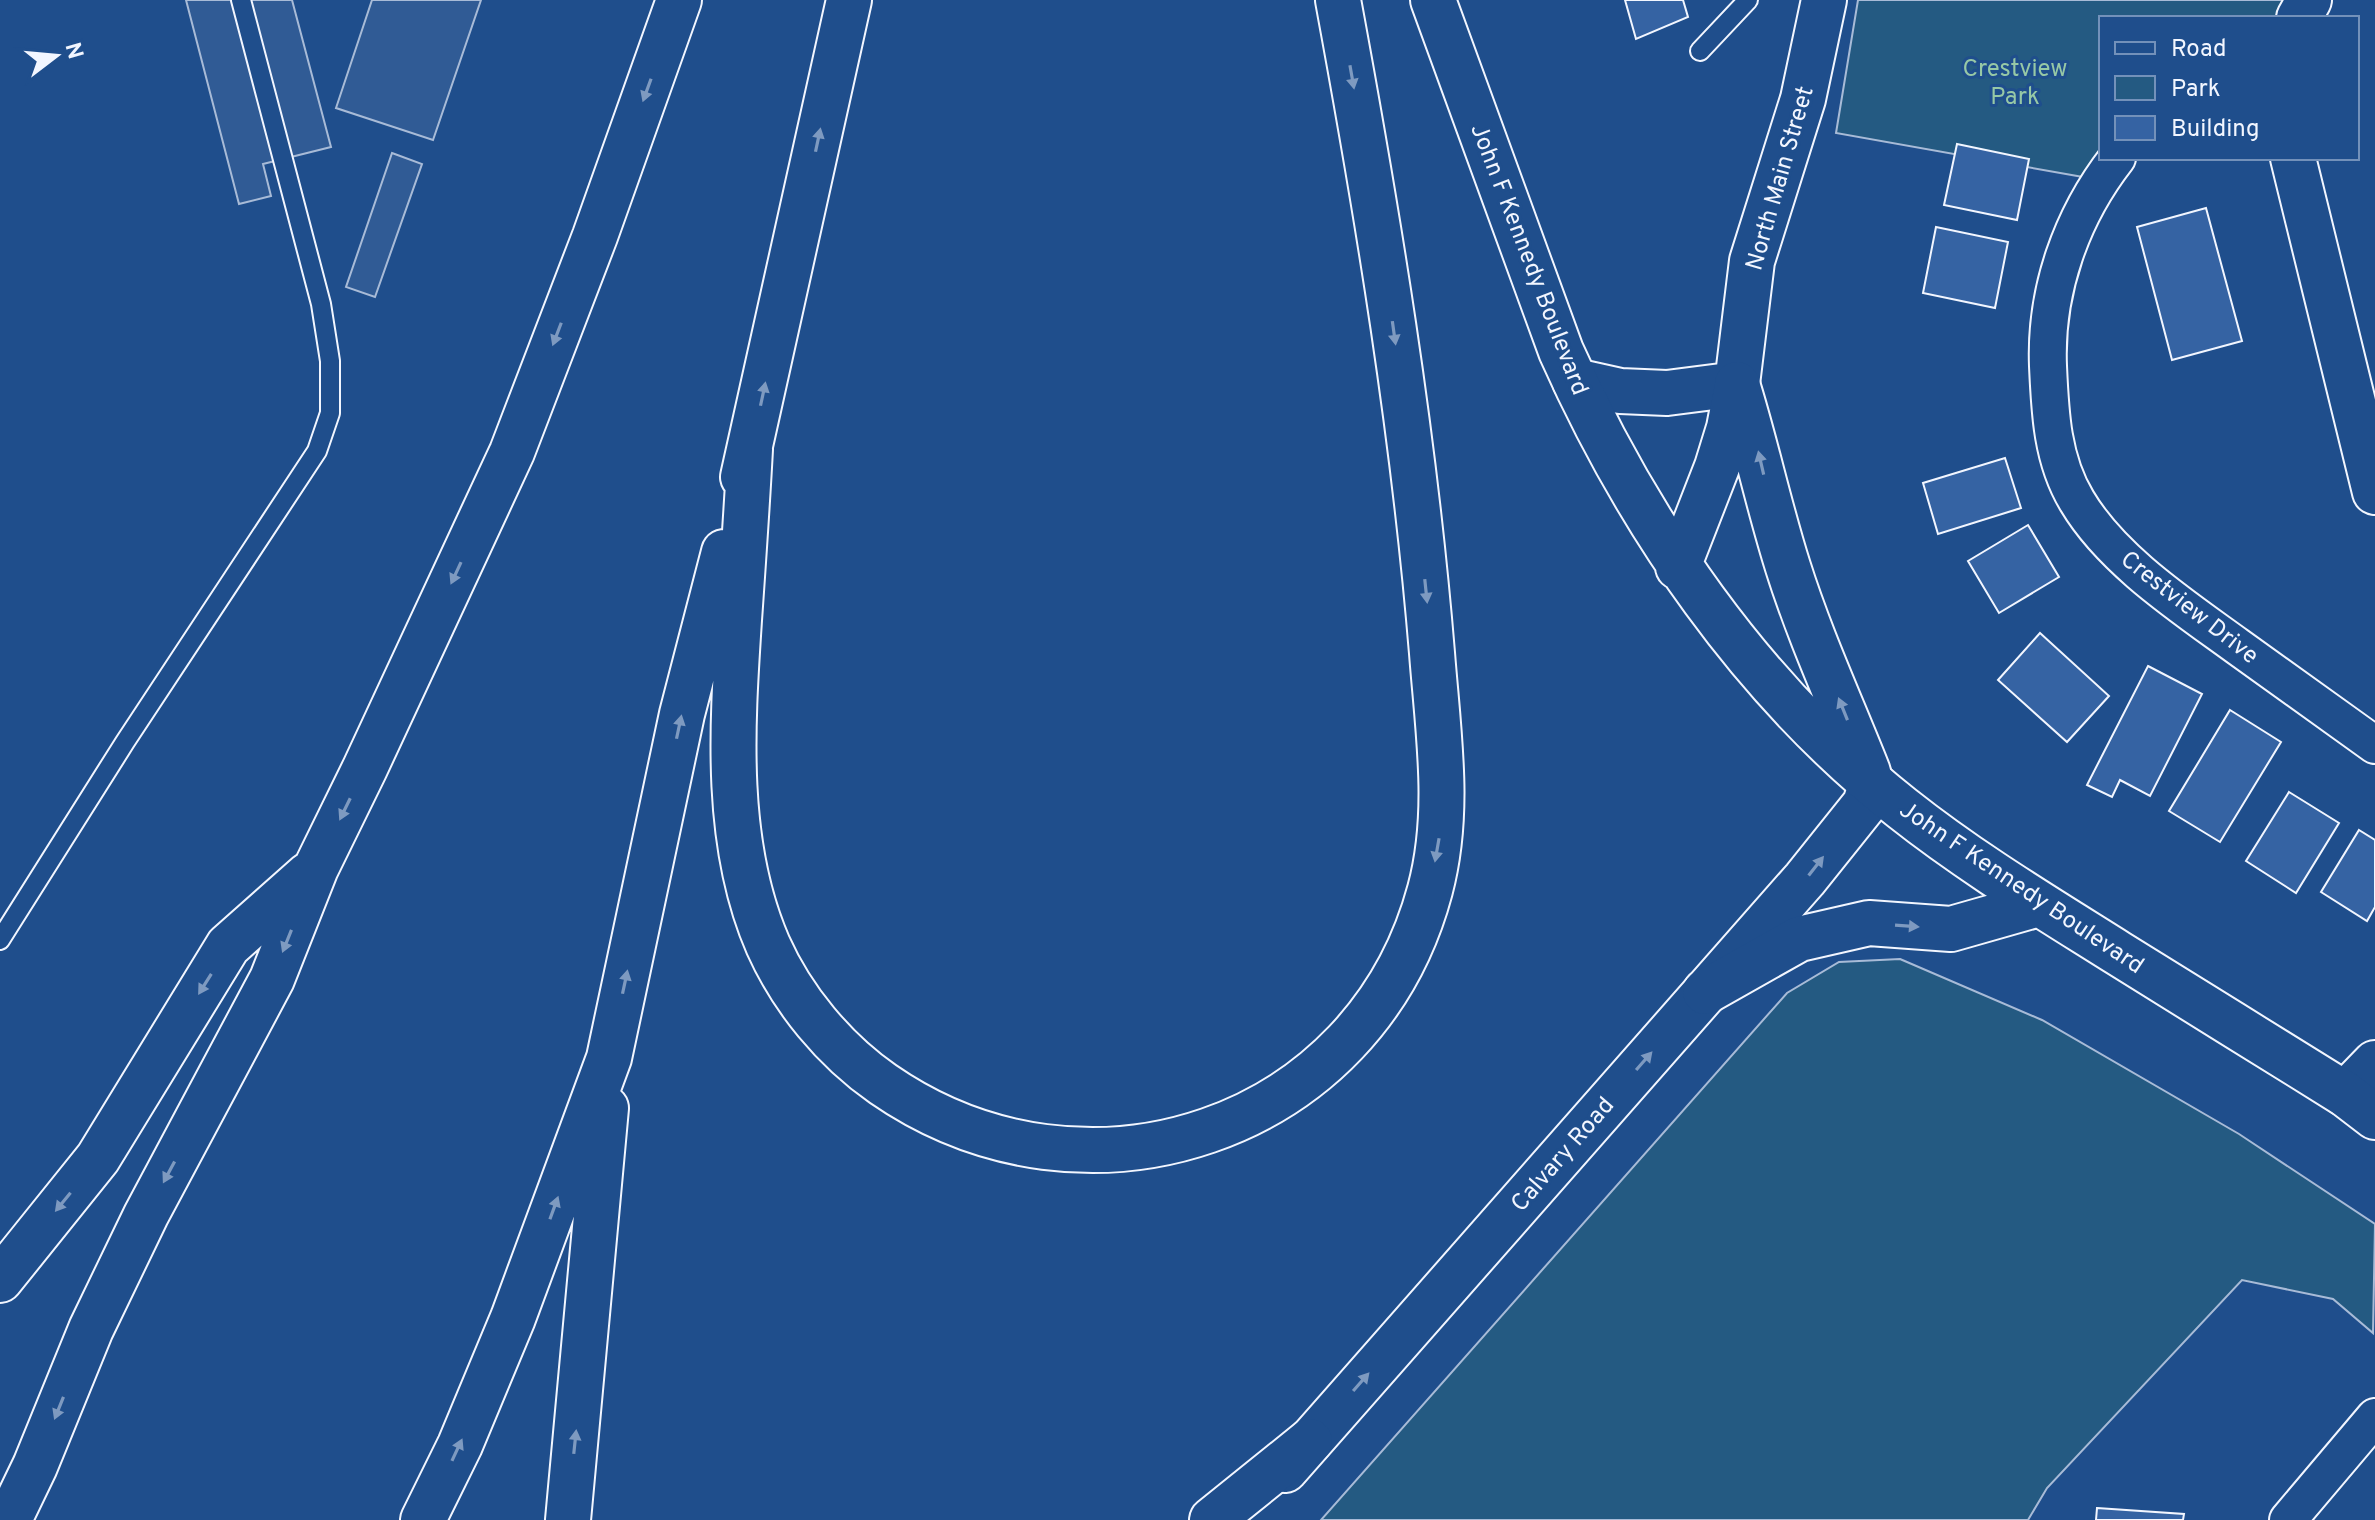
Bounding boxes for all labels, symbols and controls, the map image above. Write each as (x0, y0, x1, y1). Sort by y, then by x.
north arrow (16, 16, 96, 96)
legend (2099, 16, 2359, 160)
text: Road (2171, 35, 2227, 65)
text: N (58, 40, 88, 62)
park label: Crestview Park (1963, 55, 2067, 113)
one-way arrow (1346, 65, 1358, 90)
text: Park (2171, 75, 2221, 105)
one-way arrow (640, 78, 653, 102)
street label: North Main Street (1740, 83, 1822, 274)
text: Building (2171, 115, 2260, 145)
street label: John F Kennedy Boulevard (1462, 120, 1594, 400)
one-way arrow (812, 127, 825, 152)
one-way arrow (1388, 321, 1401, 346)
one-way arrow (550, 322, 563, 346)
one-way arrow (757, 381, 770, 406)
one-way arrow (1754, 451, 1767, 476)
street label: Crestview Drive (2114, 545, 2264, 672)
one-way arrow (449, 562, 463, 585)
one-way arrow (1420, 579, 1433, 604)
one-way arrow (1836, 697, 1849, 721)
one-way arrow (673, 715, 686, 740)
street label: John F Kennedy Boulevard (1893, 796, 2149, 982)
one-way arrow (339, 797, 352, 820)
one-way arrow (1431, 838, 1443, 863)
one-way arrow (1807, 856, 1823, 876)
one-way arrow (1895, 920, 1920, 933)
one-way arrow (280, 929, 293, 953)
one-way arrow (620, 969, 632, 994)
one-way arrow (198, 973, 212, 995)
one-way arrow (1635, 1052, 1652, 1072)
street label: Calvary Road (1505, 1092, 1622, 1219)
one-way arrow (162, 1161, 175, 1184)
one-way arrow (55, 1192, 71, 1212)
one-way arrow (548, 1196, 560, 1220)
one-way arrow (1352, 1373, 1369, 1393)
one-way arrow (52, 1396, 65, 1420)
one-way arrow (569, 1429, 582, 1454)
one-way arrow (450, 1438, 464, 1462)

